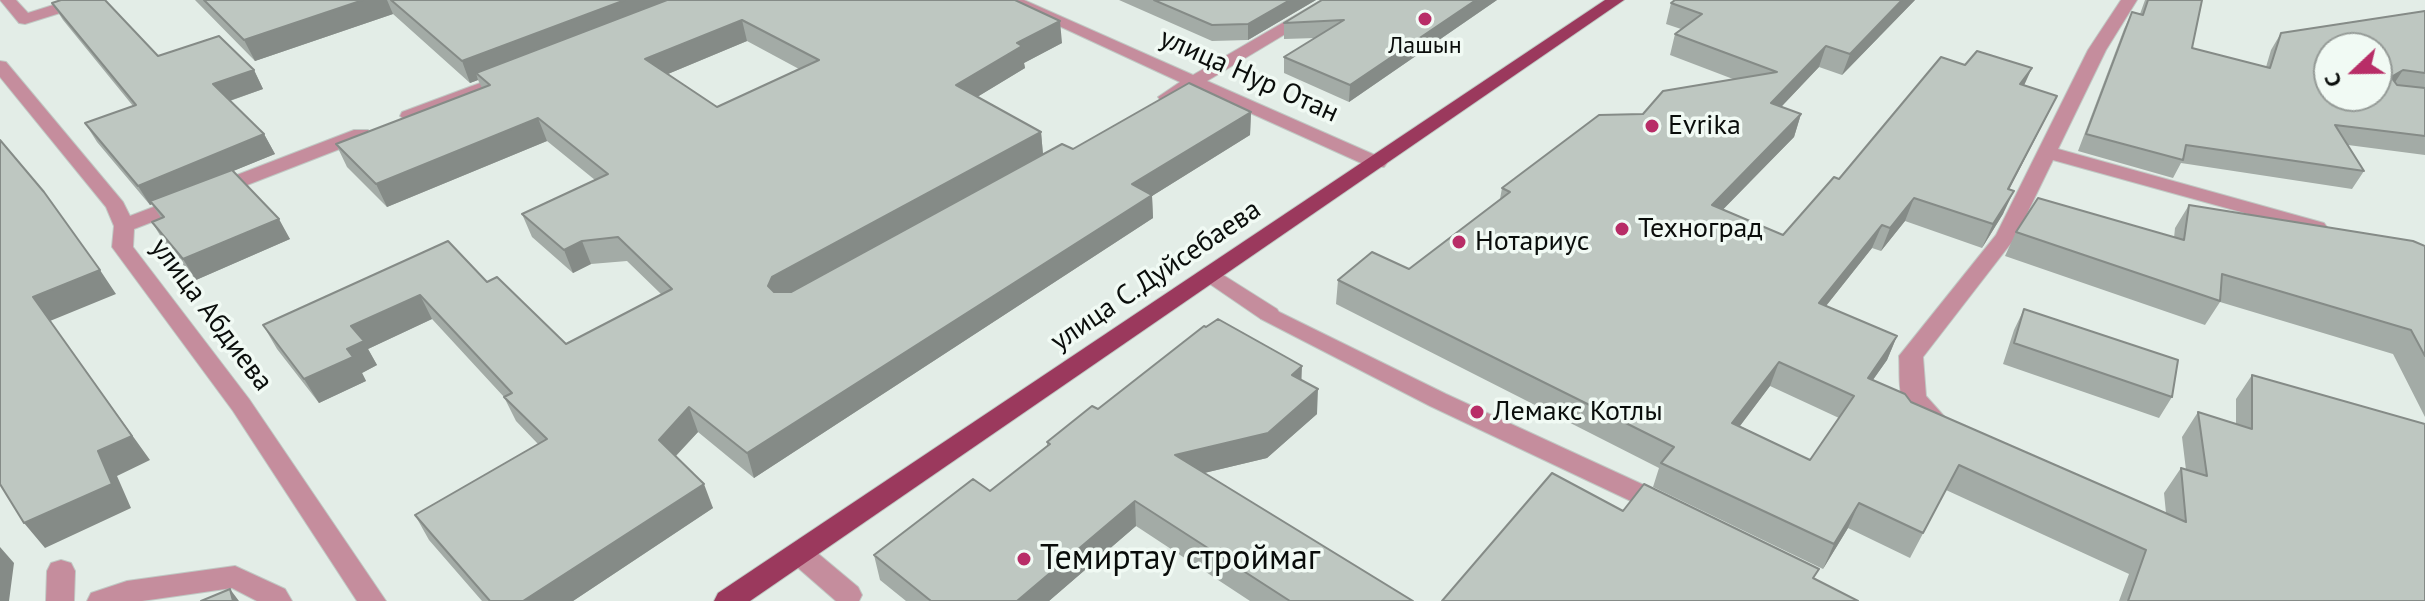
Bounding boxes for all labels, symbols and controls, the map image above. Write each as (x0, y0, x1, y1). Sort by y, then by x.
marker: Лашын (1416, 10, 1434, 28)
street label: улица Нур Отан (1154, 21, 1344, 131)
place label: Лашын (1388, 32, 1462, 60)
north arrow (2313, 32, 2393, 112)
text: С (2317, 69, 2348, 91)
place label: Evrika (1668, 109, 1741, 143)
marker: Evrika (1643, 117, 1661, 135)
street label: улица С.Дуйсебаева (1045, 193, 1267, 359)
place label: Техноград (1638, 212, 1763, 246)
marker: Техноград (1613, 220, 1631, 238)
place label: Нотариус (1475, 225, 1589, 259)
street label: улица Абдиева (143, 232, 279, 398)
marker: Нотариус (1450, 233, 1468, 251)
place label: Лемакс Котлы (1493, 395, 1663, 429)
marker: Лемакс Котлы (1468, 403, 1486, 421)
place label: Темиртау строймаг (1040, 539, 1320, 579)
marker: Темиртау строймаг (1015, 550, 1033, 568)

